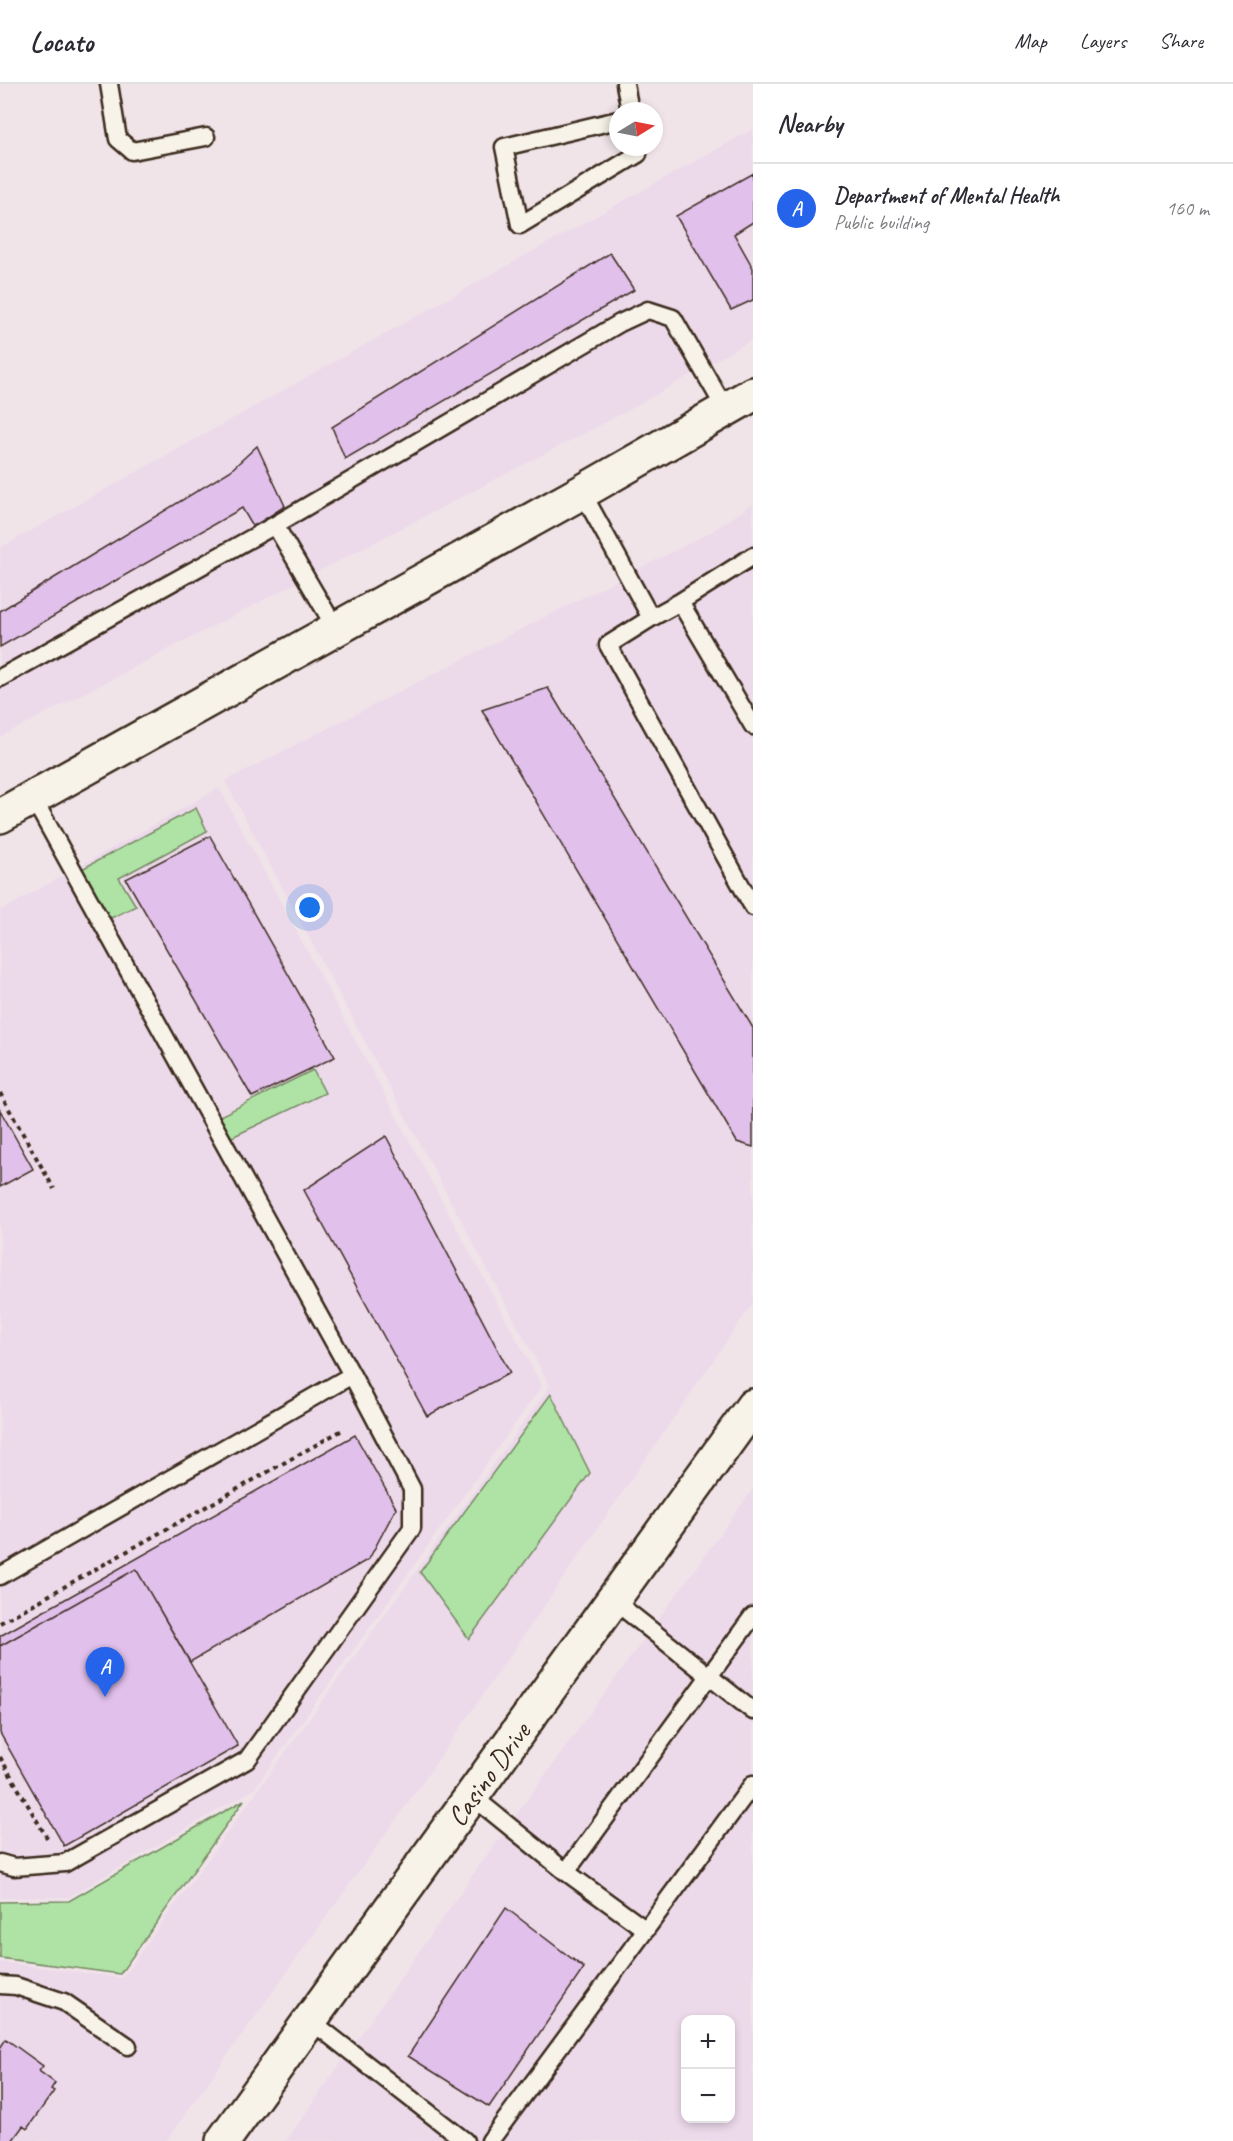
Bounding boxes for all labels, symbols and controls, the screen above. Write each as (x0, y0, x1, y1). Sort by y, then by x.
text: Locato (30, 24, 93, 59)
text: Map (1014, 28, 1047, 54)
text: Layers (1080, 28, 1126, 54)
text: Share (1159, 28, 1203, 54)
north arrow (609, 102, 663, 156)
text: Nearby (777, 107, 842, 140)
text: Department of Mental Health (834, 182, 1059, 210)
text: A (791, 196, 802, 221)
text: 160 m (1166, 196, 1209, 221)
text: Public building (834, 210, 929, 235)
your location (295, 893, 324, 922)
pin: A (86, 1648, 124, 1697)
street label: Casino Drive (439, 1714, 539, 1833)
map controls (681, 2015, 735, 2123)
button: + (681, 2015, 735, 2069)
button: − (681, 2069, 735, 2123)

